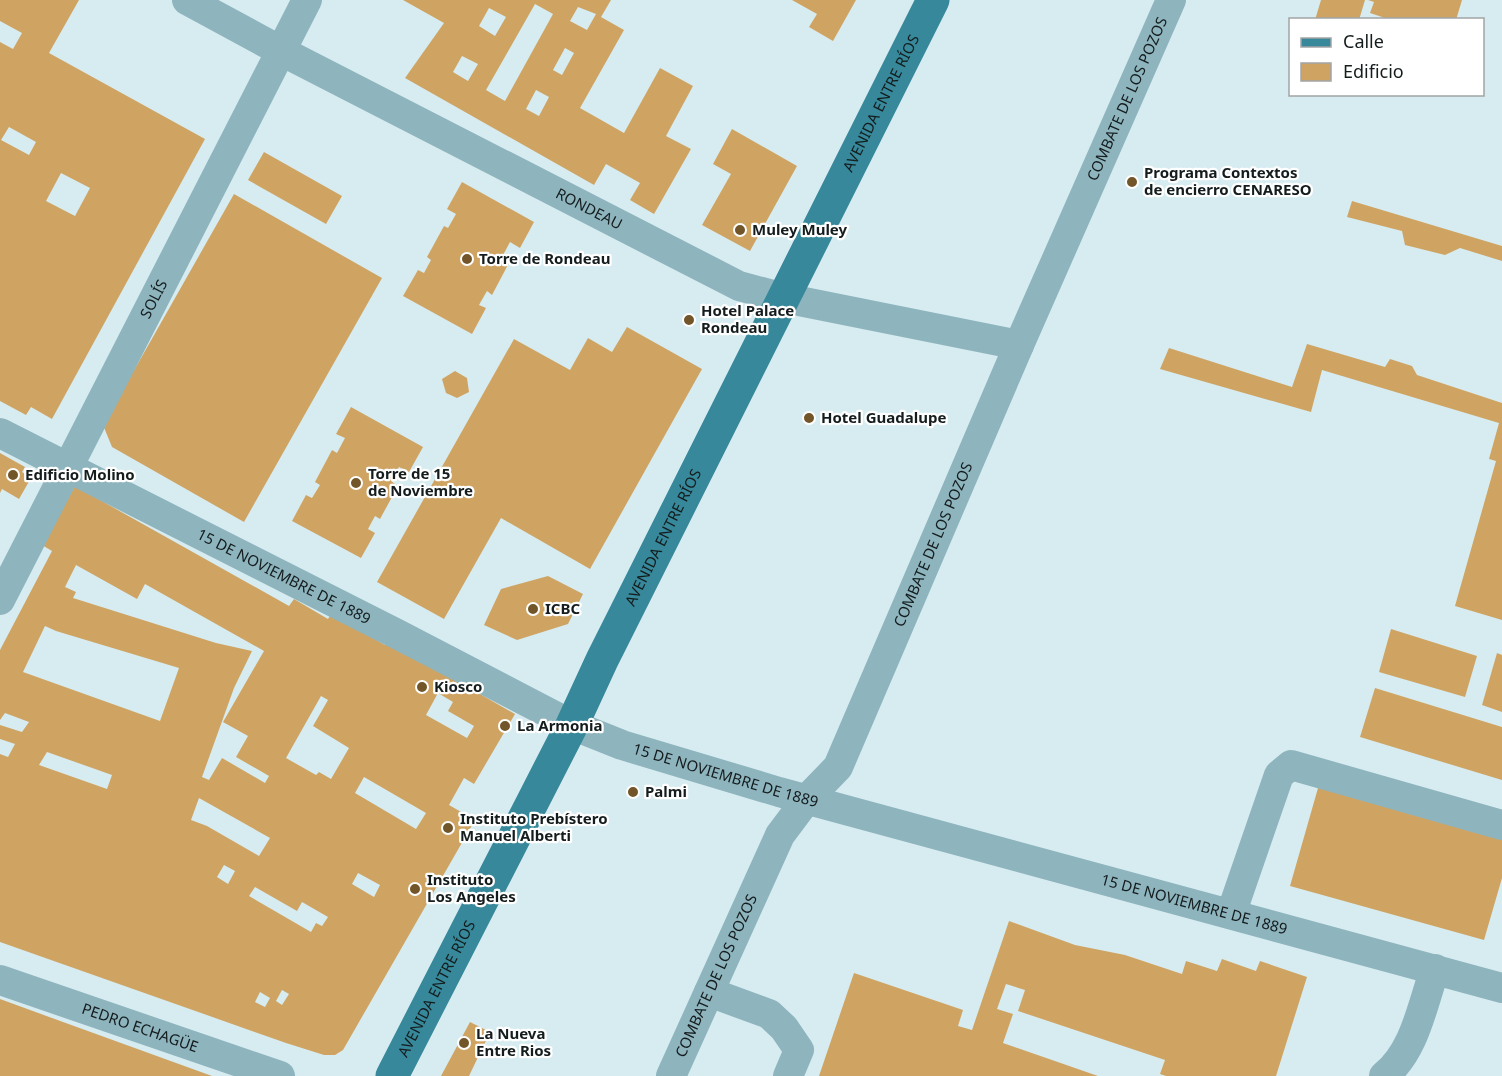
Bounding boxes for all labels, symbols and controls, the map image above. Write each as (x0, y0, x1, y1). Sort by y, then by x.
street label: COMBATE DE LOS POZOS (1082, 14, 1171, 184)
legend (1289, 18, 1484, 96)
text: Calle (1343, 29, 1384, 53)
street label: AVENIDA ENTRE RÍOS (838, 31, 923, 175)
text: Edificio (1343, 59, 1404, 83)
place label: Programa Contextos de encierro CENARESO (1144, 162, 1312, 199)
marker: Programa Contextos de encierro CENARESO (1125, 175, 1139, 189)
street label: RONDEAU (553, 183, 626, 233)
place label: Muley Muley (752, 219, 848, 239)
marker: Muley Muley (733, 223, 747, 237)
place label: Torre de Rondeau (479, 248, 610, 268)
marker: Torre de Rondeau (460, 252, 474, 266)
street label: SOLÍS (135, 276, 171, 322)
place label: Hotel Palace Rondeau (701, 300, 794, 337)
marker: Hotel Palace Rondeau (682, 313, 696, 327)
place label: Hotel Guadalupe (821, 407, 946, 427)
marker: Hotel Guadalupe (802, 411, 816, 425)
street label: COMBATE DE LOS POZOS (888, 459, 977, 630)
place label: Torre de 15 de Noviembre (368, 463, 473, 500)
place label: Edificio Molino (25, 464, 135, 484)
street label: AVENIDA ENTRE RÍOS (620, 465, 705, 609)
marker: Edificio Molino (6, 468, 20, 482)
marker: Torre de 15 de Noviembre (349, 476, 363, 490)
street label: 15 DE NOVIEMBRE DE 1889 (194, 523, 374, 628)
place label: ICBC (545, 598, 580, 618)
marker: ICBC (526, 602, 540, 616)
place label: Kiosco (434, 676, 482, 696)
marker: Kiosco (415, 680, 429, 694)
place label: La Armonia (517, 715, 603, 735)
marker: La Armonia (498, 719, 512, 733)
street label: 15 DE NOVIEMBRE DE 1889 (631, 738, 821, 811)
place label: Palmi (645, 781, 687, 801)
marker: Palmi (626, 785, 640, 799)
place label: Instituto Prebístero Manuel Alberti (460, 808, 608, 845)
marker: Instituto Prebístero Manuel Alberti (441, 821, 455, 835)
place label: Instituto Los Angeles (427, 869, 516, 906)
street label: 15 DE NOVIEMBRE DE 1889 (1099, 869, 1290, 938)
marker: Instituto Los Angeles (408, 882, 422, 896)
street label: COMBATE DE LOS POZOS (670, 891, 761, 1060)
street label: AVENIDA ENTRE RÍOS (392, 917, 479, 1060)
street label: PEDRO ECHAGÜE (79, 998, 201, 1056)
place label: La Nueva Entre Rios (476, 1023, 551, 1060)
marker: La Nueva Entre Rios (457, 1036, 471, 1050)

